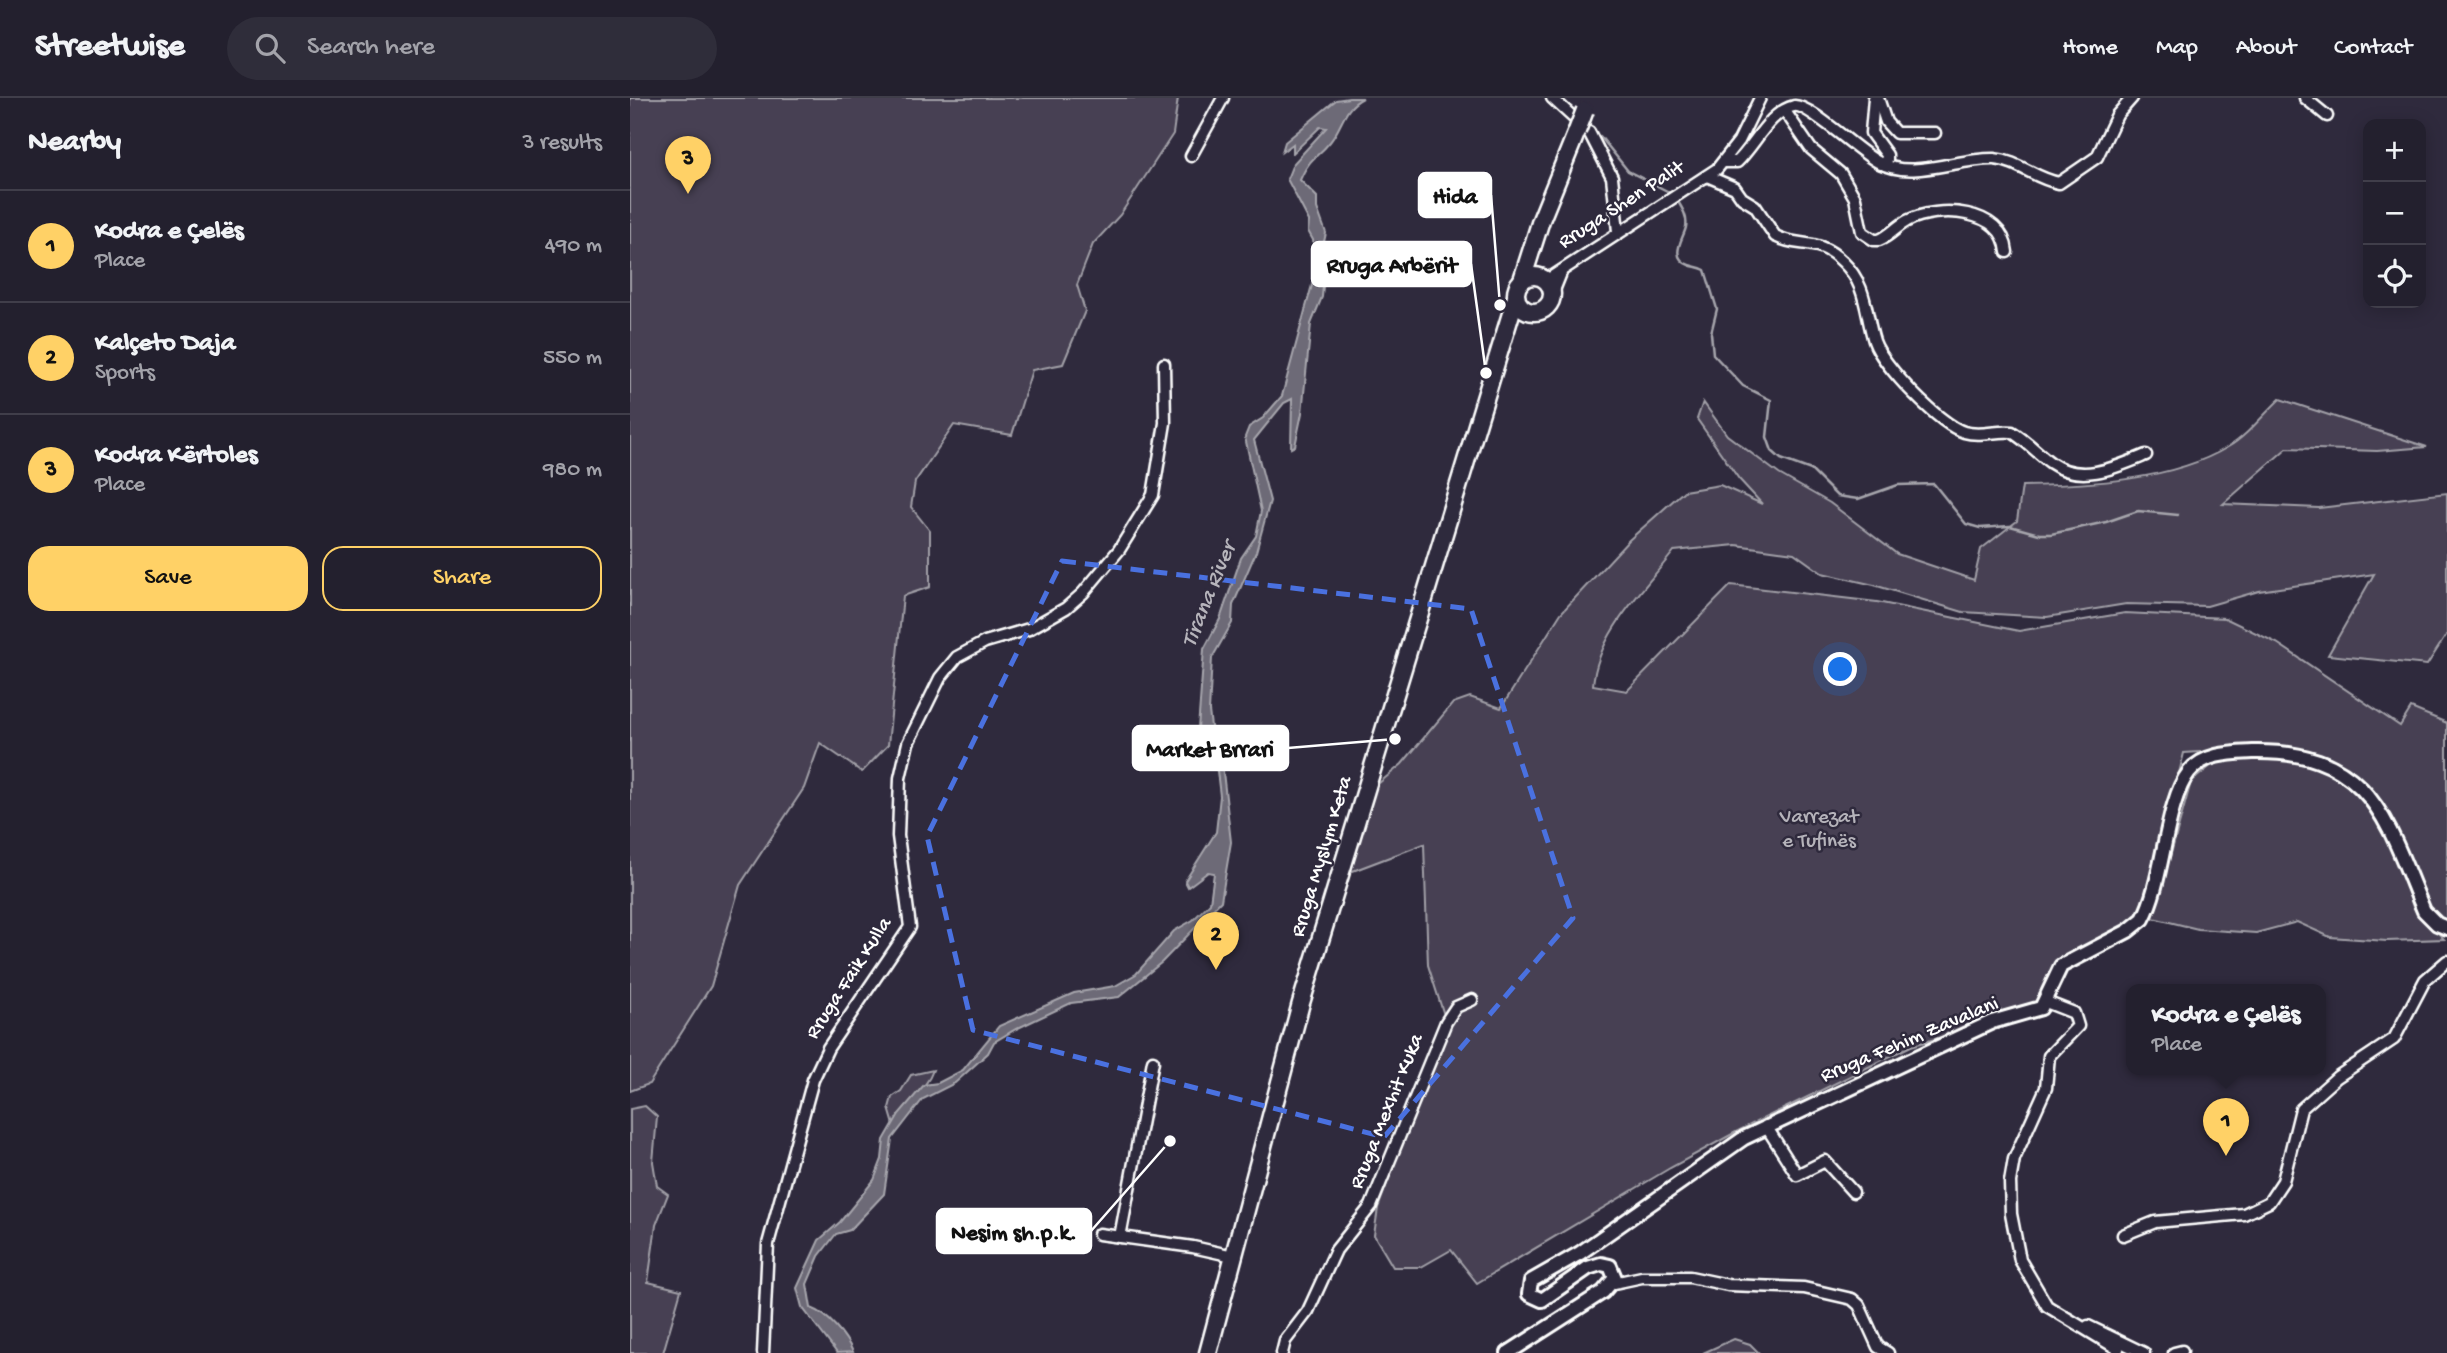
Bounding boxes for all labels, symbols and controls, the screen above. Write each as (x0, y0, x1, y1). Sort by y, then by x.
search box (227, 17, 717, 80)
text: Streetwise (35, 29, 185, 67)
icon: search (251, 29, 289, 67)
text: Search here (307, 33, 435, 64)
text: Home (2062, 34, 2118, 63)
text: Map (2156, 34, 2198, 63)
text: About (2236, 34, 2296, 63)
text: Contact (2334, 34, 2412, 63)
map controls (2363, 119, 2426, 308)
button: + (2363, 119, 2426, 182)
text: Nearby (28, 126, 121, 161)
text: 3 results (522, 130, 602, 157)
pin: 3 (665, 136, 711, 194)
street label: Rruga Shen Palit (1555, 155, 1692, 256)
callout: Hida (1419, 173, 1491, 217)
button: − (2363, 182, 2426, 245)
text: Hida (1433, 185, 1478, 212)
text: Kodra e Çelës (95, 217, 244, 248)
text: 1 (46, 233, 56, 260)
text: 490 m (545, 233, 602, 260)
callout: Rruga Arbërit (1312, 242, 1471, 286)
button: locate (2363, 245, 2426, 308)
text: Place (95, 248, 145, 275)
text: Rruga Arbërit (1326, 254, 1460, 281)
text: Kalçeto Daja (95, 329, 235, 360)
text: 2 (45, 345, 57, 372)
text: 550 m (543, 345, 602, 372)
text: Sports (95, 360, 155, 387)
text: Kodra Kërtoles (95, 441, 258, 472)
text: 3 (45, 457, 57, 484)
text: 980 m (543, 457, 602, 484)
text: Place (95, 472, 145, 499)
water label: Tirana River (1177, 534, 1245, 652)
button: Save (28, 546, 308, 611)
button: Share (322, 546, 602, 611)
your location (1823, 652, 1857, 686)
callout: Market Brrari (1133, 726, 1288, 770)
text: Market Brrari (1146, 738, 1274, 765)
street label: Rruga Myslym Keta (1287, 772, 1360, 941)
park label: Varrezat e Tufinës (1779, 806, 1861, 855)
street label: Rruga Faik Kulla (801, 912, 899, 1045)
pin: 2 (1193, 912, 1239, 970)
popup (2126, 984, 2326, 1075)
street label: Rruga Fehim Zavalani (1817, 992, 2003, 1090)
text: Kodra e Çelës (2152, 1001, 2300, 1032)
street label: Rruga Mexhit Kuka (1345, 1030, 1431, 1193)
text: Place (2152, 1032, 2202, 1059)
pin: 1 (2203, 1098, 2249, 1156)
callout: Nesim sh.p.k. (937, 1209, 1091, 1253)
text: Nesim sh.p.k. (951, 1221, 1077, 1248)

